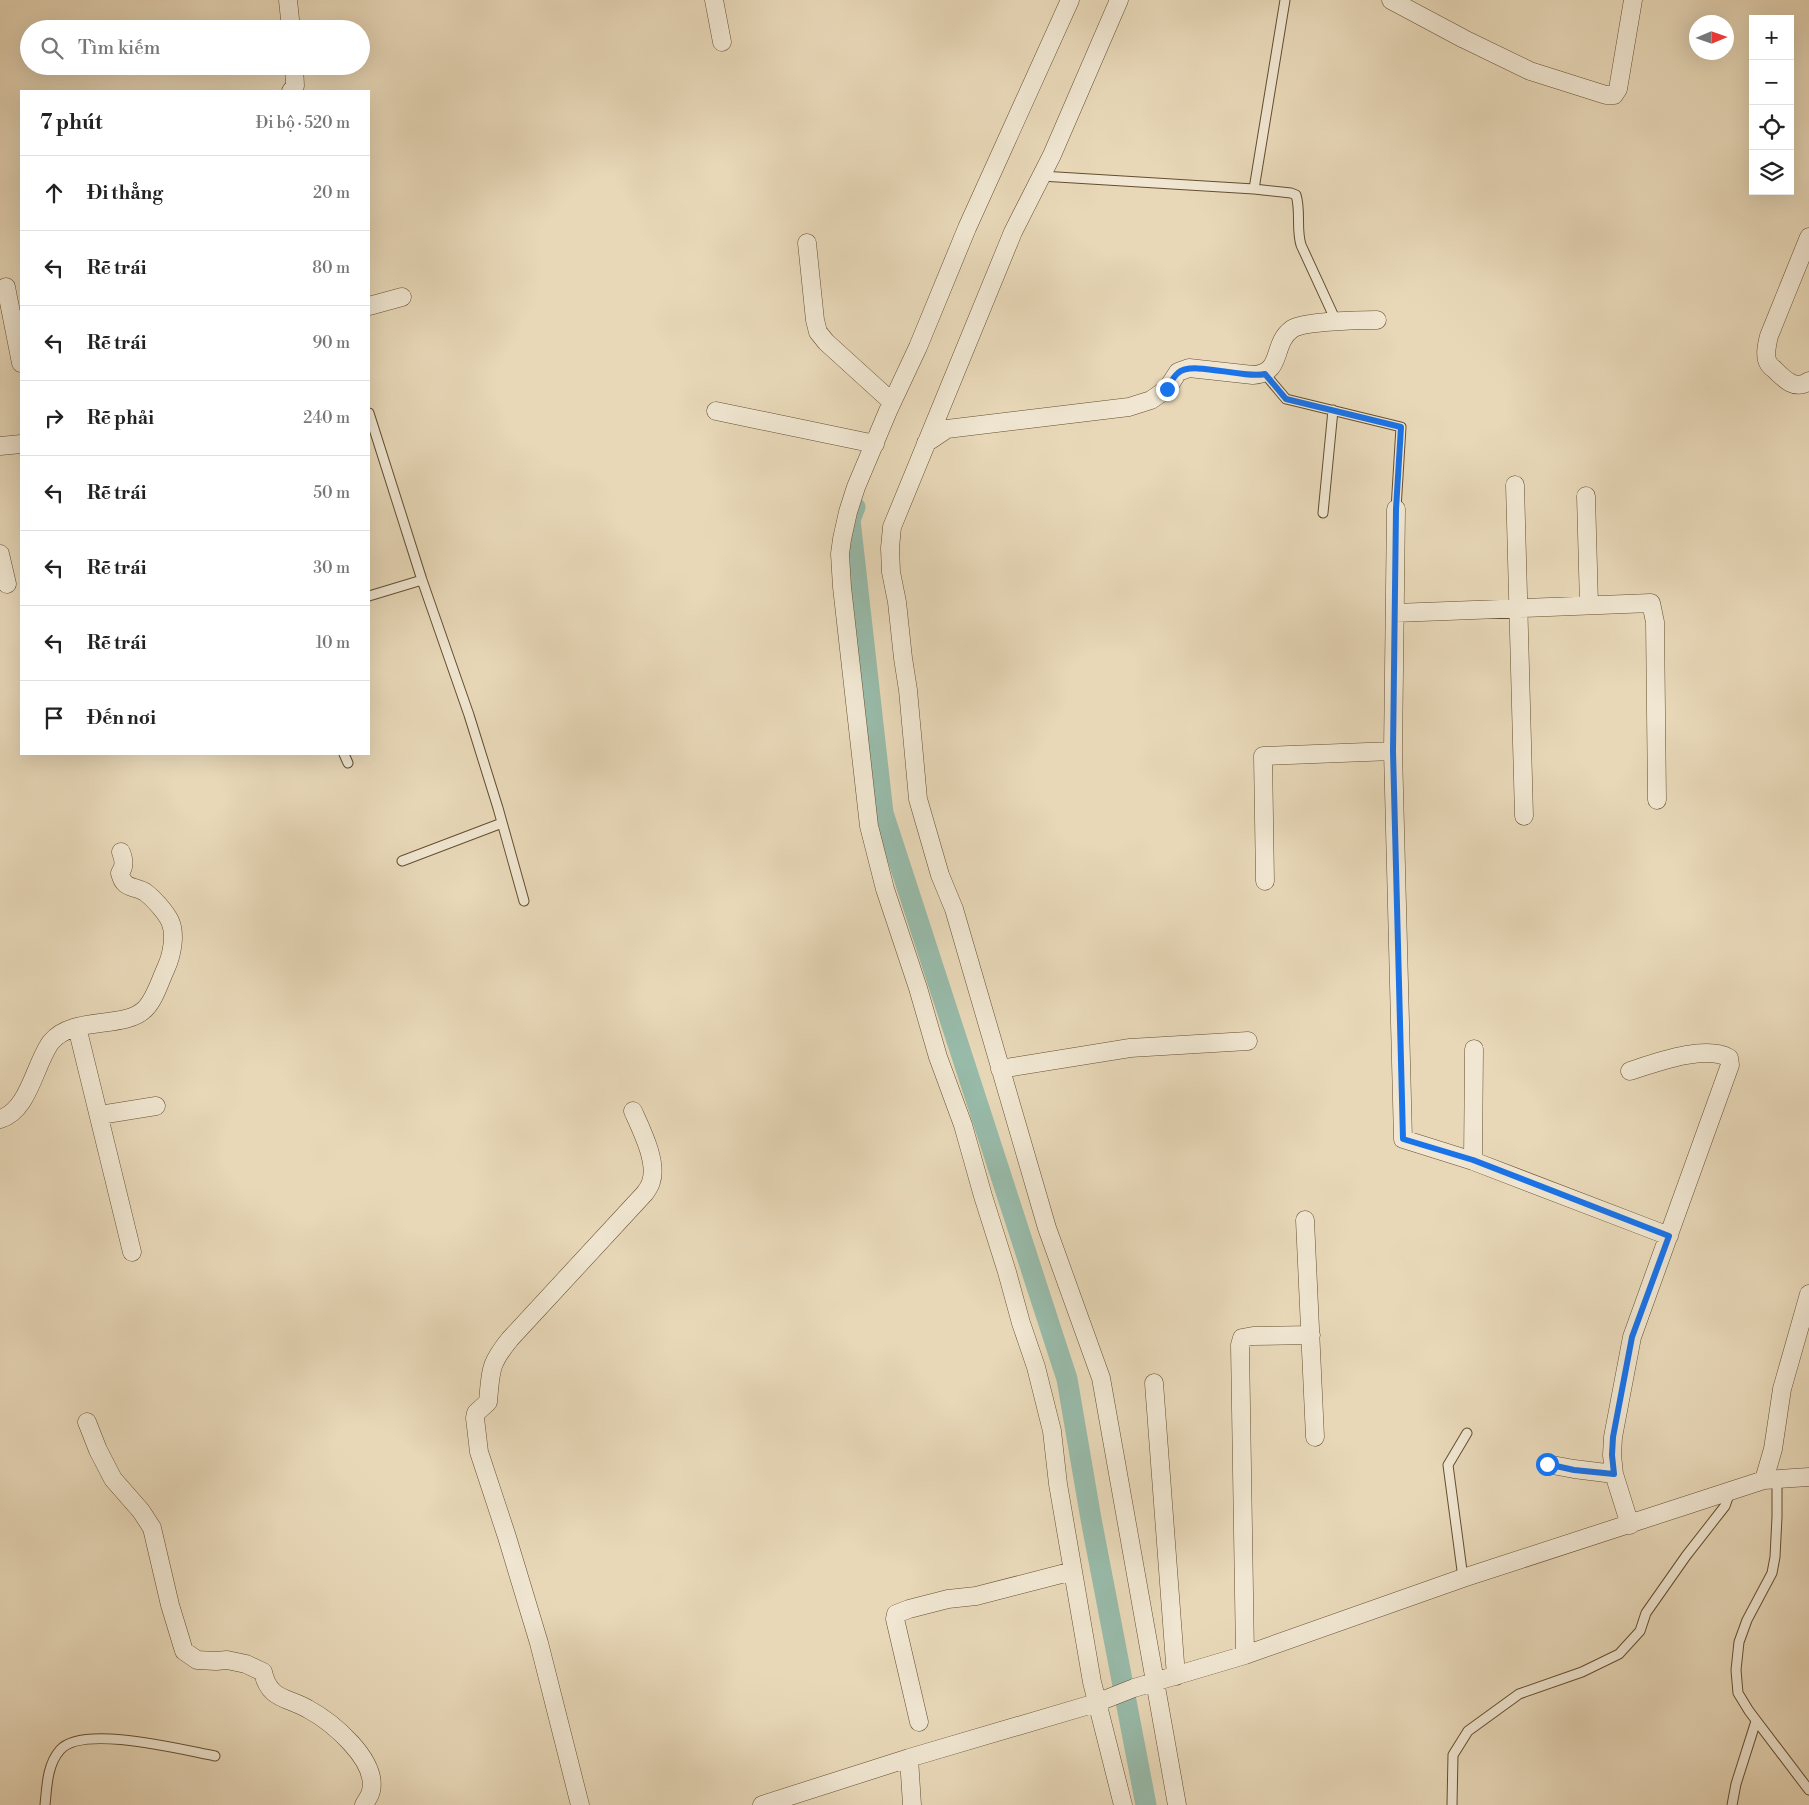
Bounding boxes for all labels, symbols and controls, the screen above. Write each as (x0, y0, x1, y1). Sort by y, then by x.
north arrow (1689, 15, 1734, 60)
map controls (1749, 15, 1794, 195)
button: + (1749, 15, 1794, 60)
search box (20, 20, 370, 75)
icon: search (38, 34, 66, 62)
text: Tìm kiếm (78, 36, 161, 60)
button: − (1749, 60, 1794, 105)
button: locate (1749, 105, 1794, 150)
text: 7 phút (40, 110, 102, 136)
text: Đi bộ · 520 m (256, 113, 350, 133)
button: layers (1749, 150, 1794, 195)
icon: ahead (40, 179, 68, 207)
text: Đi thẳng (87, 181, 163, 205)
text: 20 m (313, 183, 350, 203)
icon: left (40, 254, 68, 282)
text: Rẽ trái (87, 256, 147, 280)
text: 80 m (312, 258, 350, 278)
icon: left (40, 329, 68, 357)
text: Rẽ trái (87, 331, 147, 355)
text: 90 m (312, 333, 350, 353)
route end (1156, 378, 1179, 401)
icon: right (40, 404, 68, 432)
text: Rẽ phải (87, 406, 154, 430)
text: 240 m (303, 408, 350, 428)
icon: left (40, 479, 68, 507)
text: Rẽ trái (87, 481, 147, 505)
text: 50 m (313, 483, 350, 503)
icon: left (40, 554, 68, 582)
text: Rẽ trái (87, 556, 147, 580)
text: 30 m (313, 558, 350, 578)
icon: left (40, 629, 68, 657)
text: Rẽ trái (87, 631, 147, 655)
text: 10 m (316, 633, 350, 653)
icon: arrive (40, 704, 68, 732)
text: Đến nơi (87, 706, 156, 730)
route start (1536, 1453, 1559, 1476)

